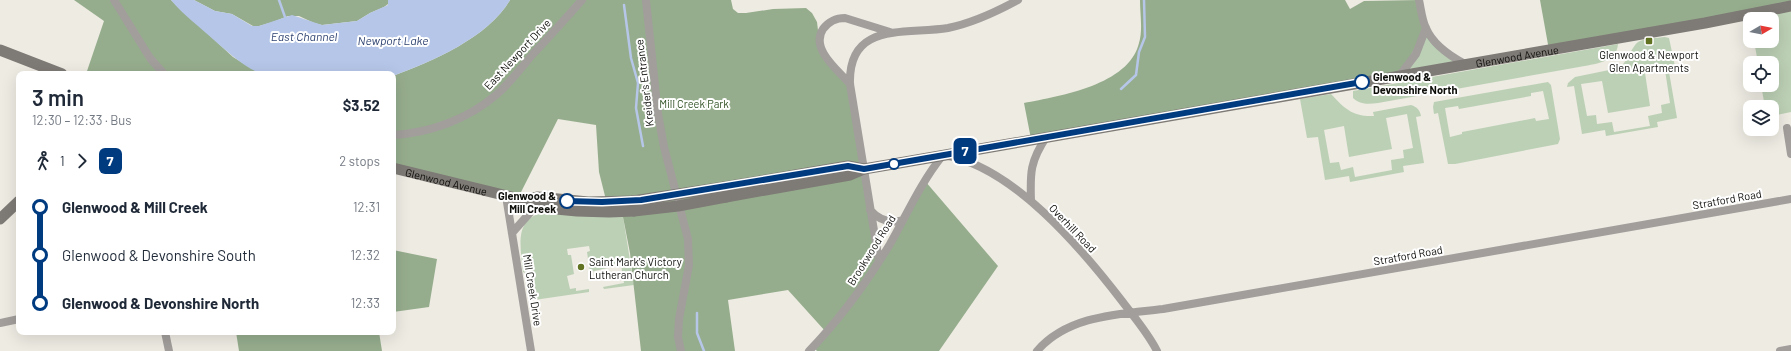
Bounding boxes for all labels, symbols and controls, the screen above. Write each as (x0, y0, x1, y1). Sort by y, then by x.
north arrow (1743, 12, 1779, 48)
map controls (1743, 12, 1779, 136)
street label: East Newport Drive (481, 16, 553, 92)
water label: East Channel (271, 29, 338, 43)
water label: Newport Lake (358, 33, 428, 47)
marker: Glenwood & Newport Glen Apartments (1644, 36, 1654, 46)
street label: Kreider's Entrance (632, 39, 656, 127)
street label: Glenwood Avenue (1475, 42, 1560, 69)
place label: Glenwood & Newport Glen Apartments (1599, 48, 1699, 74)
button: locate (1743, 56, 1779, 92)
place label: Glenwood & Devonshire North (1373, 70, 1458, 96)
marker: Glenwood & Devonshire North (1354, 74, 1370, 90)
text: 3 min (32, 84, 84, 110)
text: $3.52 (343, 96, 380, 114)
park label: Mill Creek Park (659, 97, 729, 110)
button: layers (1743, 100, 1779, 136)
text: 12:30 – 12:33 · Bus (32, 112, 131, 128)
line badge: 7 (952, 138, 978, 164)
text: 7 (962, 142, 968, 159)
icon: walk (32, 150, 54, 172)
icon: forward (71, 150, 93, 172)
text: 7 (107, 152, 114, 169)
text: 1 (60, 153, 65, 169)
text: 2 stops (339, 153, 380, 169)
unlabelled marker (888, 158, 900, 170)
street label: Glenwood Avenue (404, 165, 489, 197)
street label: Stratford Road (1691, 187, 1763, 211)
place label: Glenwood & Mill Creek (498, 189, 556, 215)
marker: Glenwood & Mill Creek (559, 193, 575, 209)
text: Glenwood & Mill Creek (62, 198, 208, 216)
text: 12:31 (353, 199, 380, 215)
street label: Overhill Road (1047, 201, 1099, 255)
street label: Brookwood Road (844, 212, 898, 288)
street label: Stratford Road (1372, 243, 1444, 267)
text: Glenwood & Devonshire South (62, 246, 256, 264)
text: 12:32 (350, 247, 380, 263)
street label: Mill Creek Drive (521, 253, 545, 327)
place label: Saint Mark's Victory Lutheran Church (589, 255, 682, 281)
marker: Saint Mark's Victory Lutheran Church (576, 262, 586, 272)
text: Glenwood & Devonshire North (62, 294, 259, 312)
text: 12:33 (351, 295, 380, 311)

